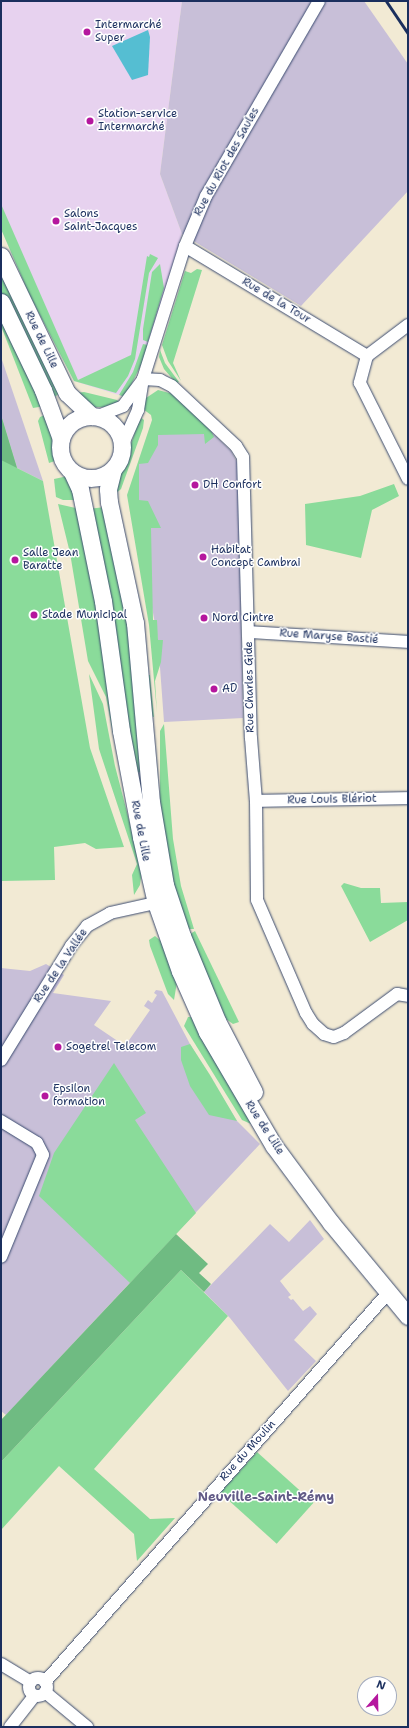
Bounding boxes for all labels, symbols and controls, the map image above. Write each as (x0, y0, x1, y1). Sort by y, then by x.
place label: Intermarché Super (95, 19, 162, 45)
marker: Intermarché Super (82, 27, 92, 37)
street label: Rue du Riot des Saules (192, 105, 262, 219)
place label: Station-service Intermarché (98, 108, 177, 134)
marker: Station-service Intermarché (85, 116, 95, 126)
place label: Salons Saint-Jacques (64, 208, 138, 234)
marker: Salons Saint-Jacques (51, 216, 61, 226)
street label: Rue de la Tour (239, 275, 313, 327)
street label: Rue de Lille (21, 309, 61, 371)
place label: DH Confort (203, 478, 262, 492)
marker: DH Confort (190, 480, 200, 490)
place label: Habitat Concept Cambrai (211, 544, 301, 570)
place label: Salle Jean Baratte (23, 547, 78, 573)
marker: Habitat Concept Cambrai (198, 552, 208, 562)
marker: Salle Jean Baratte (10, 555, 20, 565)
place label: Stade Municipal (42, 608, 127, 622)
marker: Stade Municipal (29, 610, 39, 620)
place label: Nord Cintre (212, 611, 274, 625)
marker: Nord Cintre (199, 613, 209, 623)
street label: Rue Maryse Bastié (279, 627, 379, 647)
street label: Rue Charles Gide (243, 641, 257, 733)
place label: AD (222, 682, 237, 696)
marker: AD (209, 684, 219, 694)
street label: Rue Louis Blériot (287, 793, 377, 807)
street label: Rue de Lille (128, 799, 152, 863)
street label: Rue de la Vallée (31, 926, 91, 1006)
place label: Sogetrel Telecom (66, 1040, 156, 1054)
marker: Sogetrel Telecom (53, 1042, 63, 1052)
place label: Epsilon formation (53, 1083, 105, 1109)
marker: Epsilon formation (40, 1091, 50, 1101)
street label: Rue de Lille (242, 1098, 286, 1158)
street label: Rue du Moulin (217, 1418, 279, 1484)
district label: Neuville-Saint-Rémy (198, 1489, 334, 1505)
north arrow (357, 1676, 397, 1716)
text: N (374, 1677, 388, 1694)

